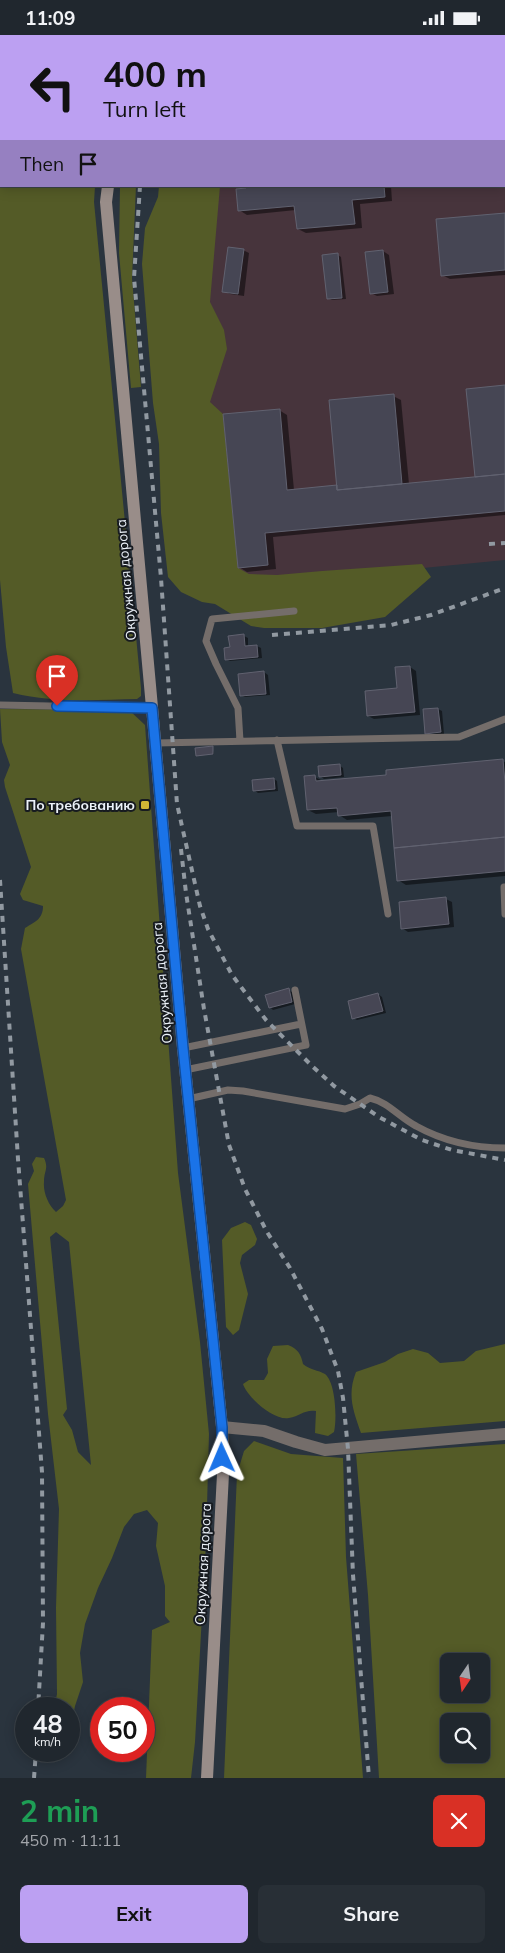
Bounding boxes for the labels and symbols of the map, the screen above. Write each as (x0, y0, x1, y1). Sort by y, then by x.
street label: Окружная дорога (112, 518, 140, 642)
pin (36, 655, 78, 706)
place label: По требованию (25, 796, 135, 814)
marker: По требованию (139, 799, 151, 811)
street label: Окружная дорога (148, 921, 176, 1045)
position arrow (195, 1431, 247, 1483)
street label: Окружная дорога (191, 1503, 215, 1625)
north arrow (440, 1653, 490, 1703)
speed limit sign: 50 (90, 1697, 155, 1762)

